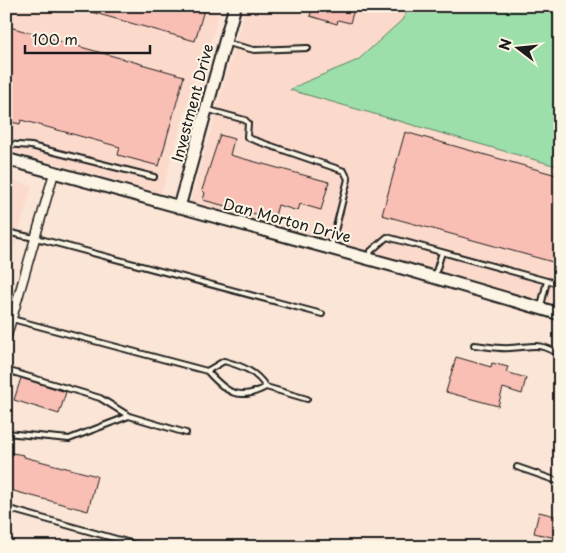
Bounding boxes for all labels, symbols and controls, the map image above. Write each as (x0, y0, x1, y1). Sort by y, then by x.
scale bar (25, 22, 150, 54)
north arrow (494, 22, 544, 72)
text: 100 m (32, 27, 78, 50)
text: N (493, 36, 517, 53)
street label: Investment Drive (165, 41, 218, 164)
street label: Dan Morton Drive (221, 191, 354, 248)

